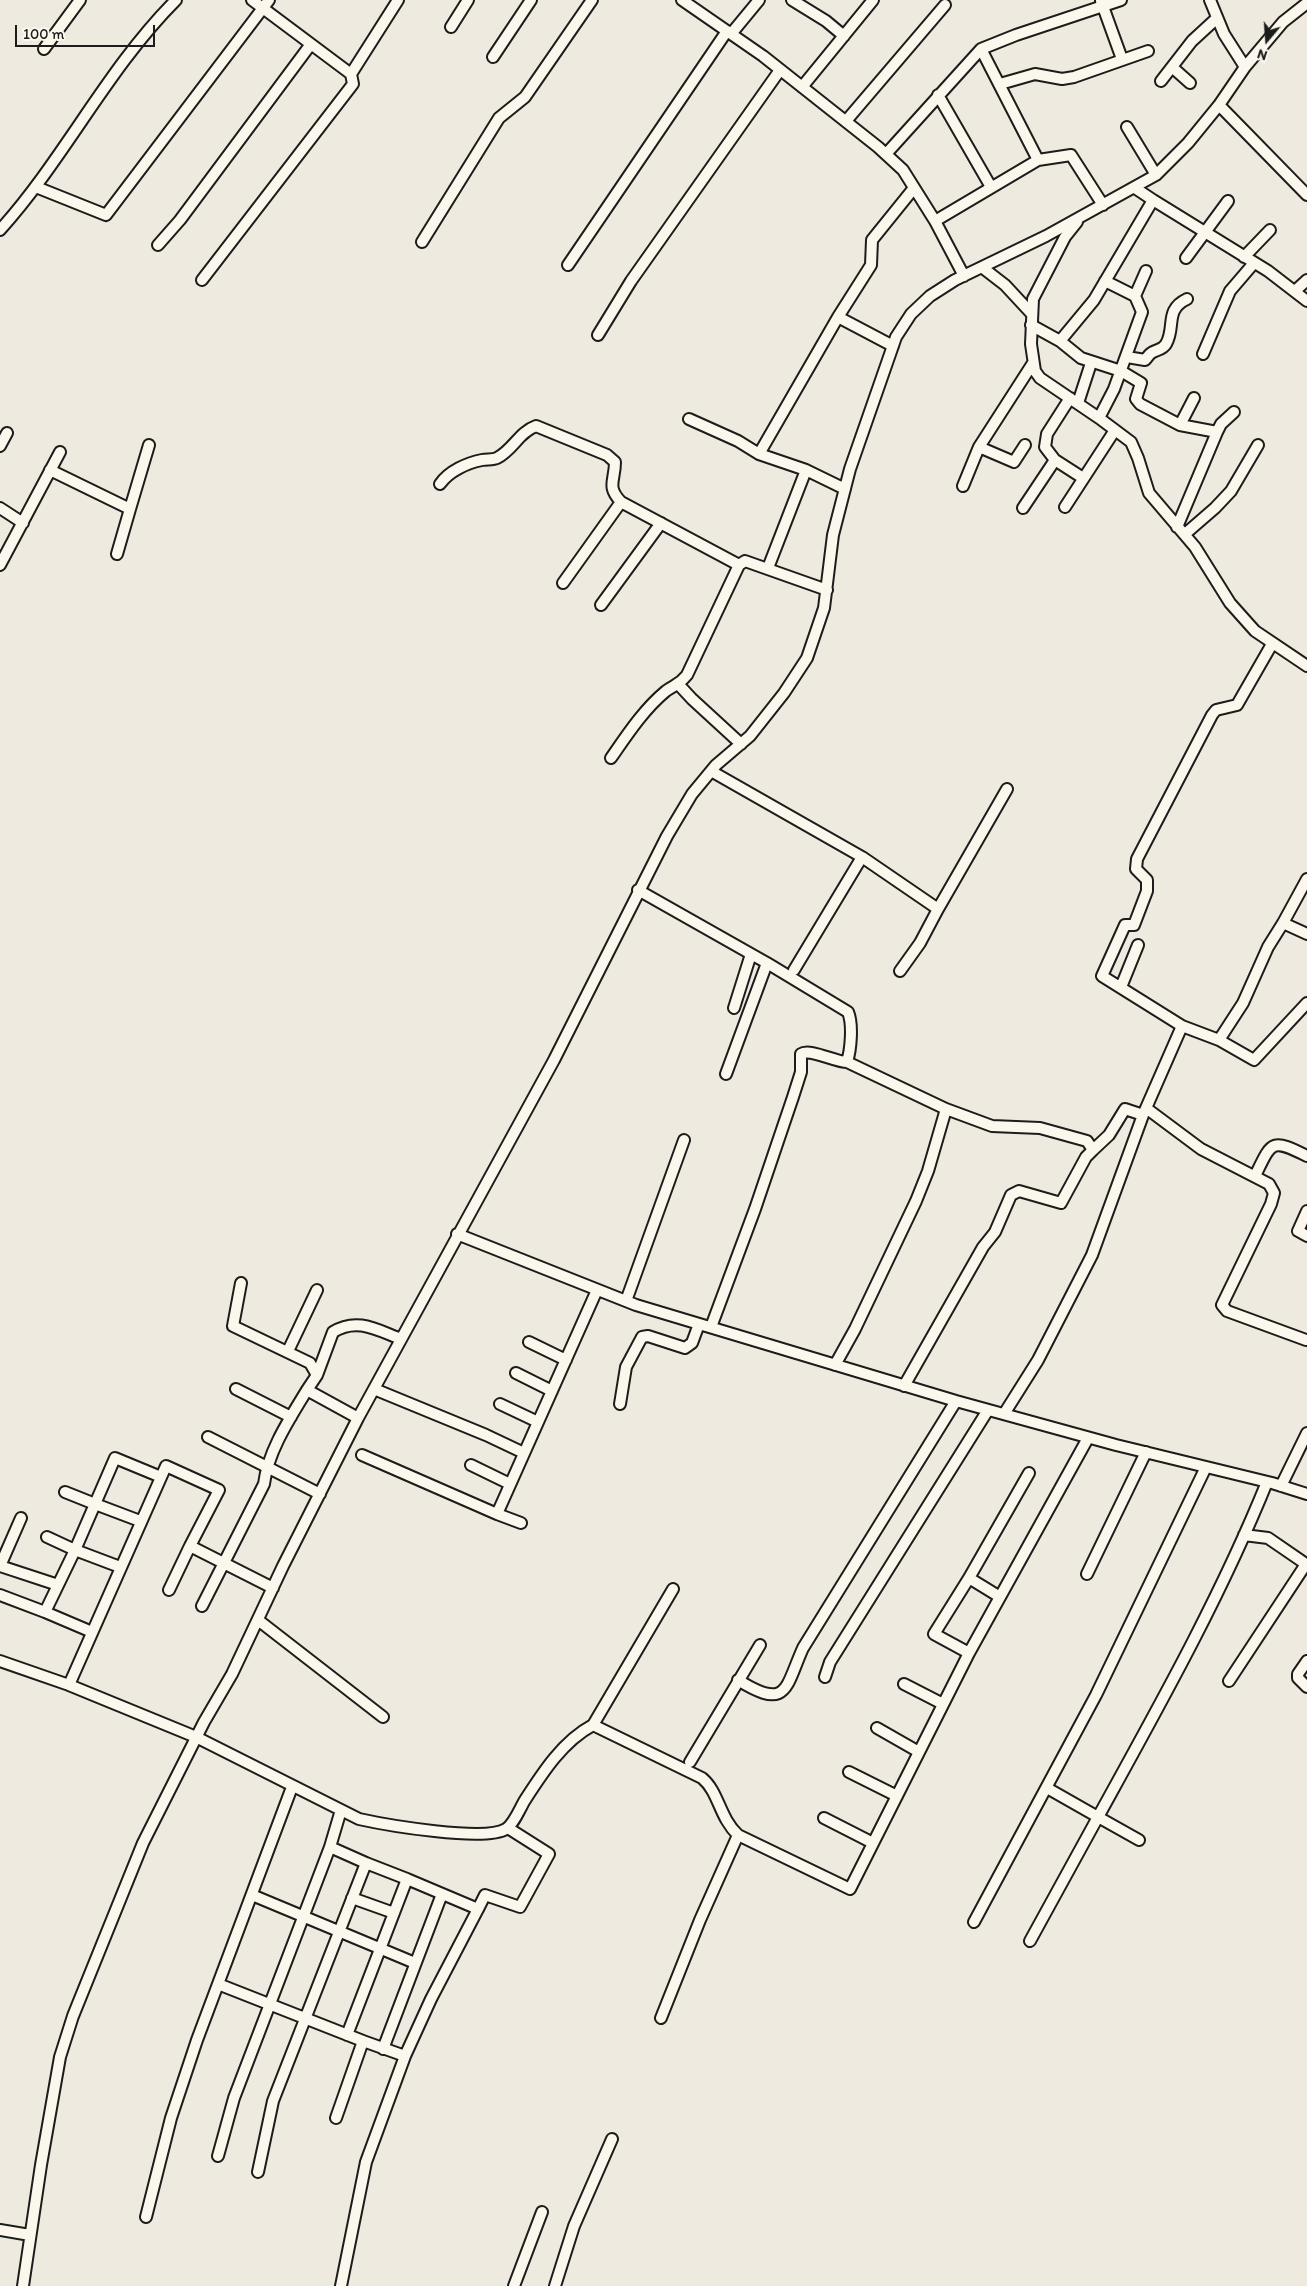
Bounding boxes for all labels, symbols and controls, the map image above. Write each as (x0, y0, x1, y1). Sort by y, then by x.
scale bar (18, 15, 158, 47)
north arrow (1242, 15, 1292, 65)
text: 100 m (23, 25, 64, 43)
text: N (1255, 45, 1269, 64)

